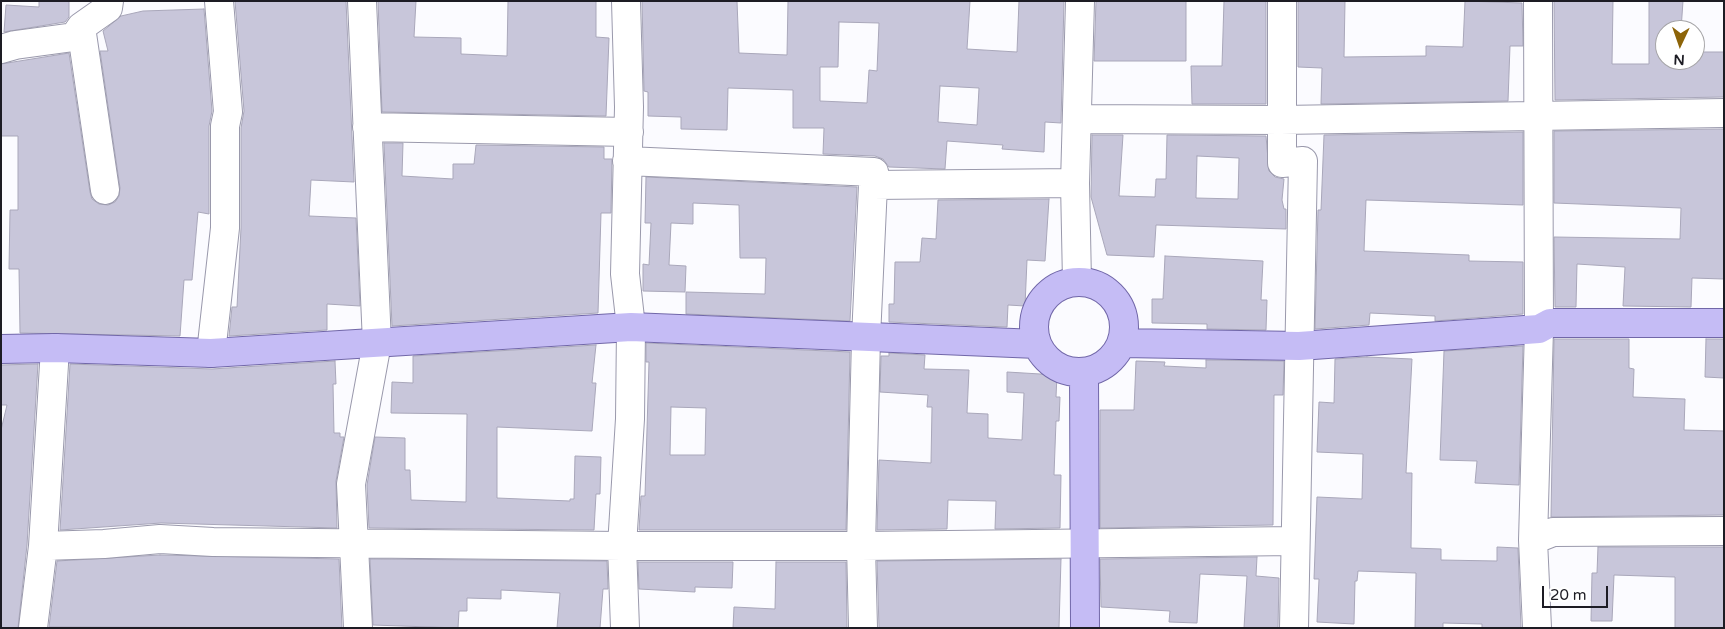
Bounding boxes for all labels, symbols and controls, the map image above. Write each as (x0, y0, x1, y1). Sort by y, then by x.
north arrow (1655, 20, 1705, 70)
text: N (1673, 51, 1685, 68)
scale bar (1545, 576, 1611, 608)
text: 20 m (1550, 586, 1587, 604)

